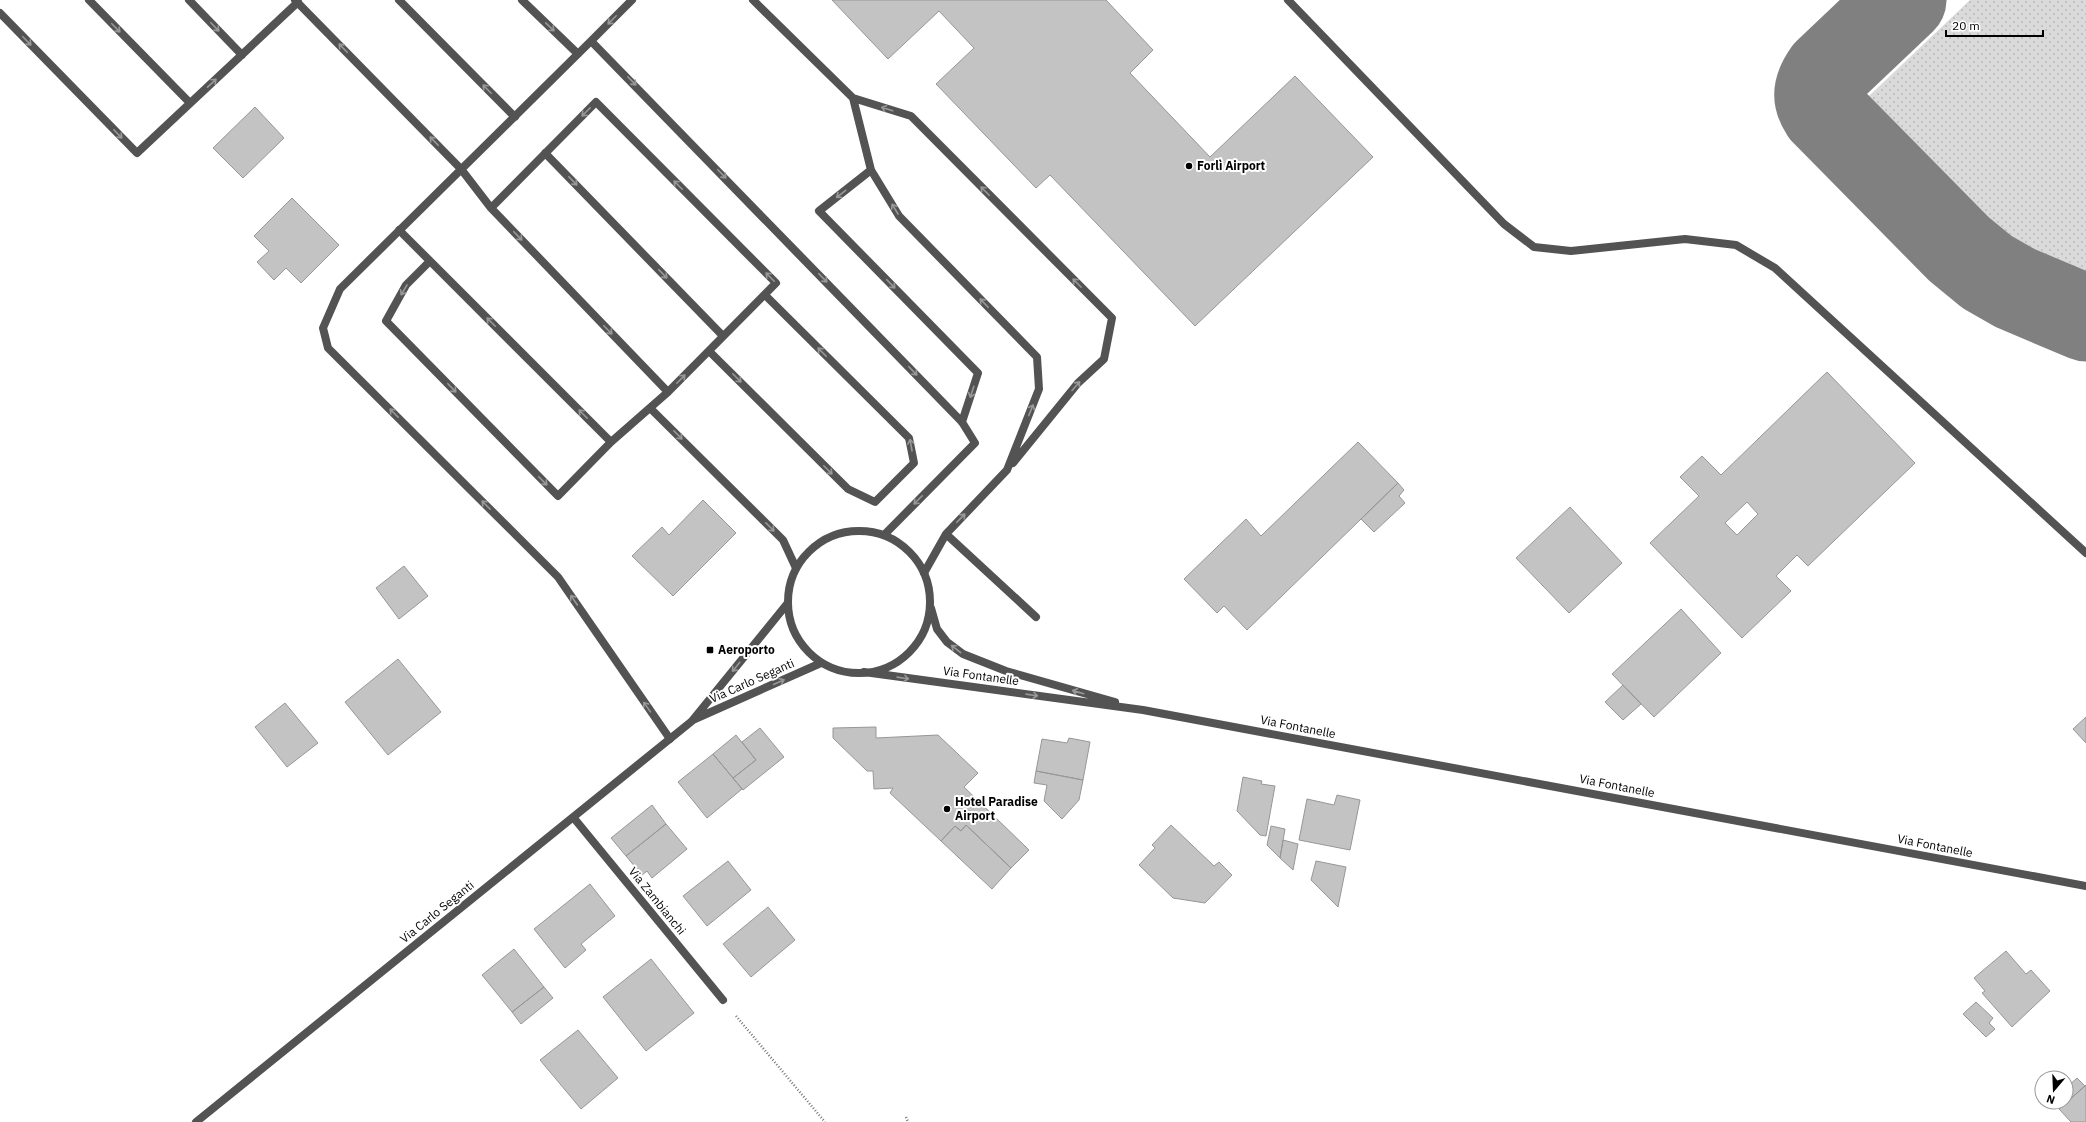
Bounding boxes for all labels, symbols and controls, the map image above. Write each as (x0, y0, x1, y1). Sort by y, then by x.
scale bar (1946, 12, 2043, 38)
one-way arrow (607, 15, 617, 25)
text: 20 m (1952, 18, 1980, 33)
one-way arrow (211, 22, 220, 32)
one-way arrow (545, 22, 555, 32)
one-way arrow (111, 23, 121, 33)
one-way arrow (22, 36, 32, 46)
one-way arrow (338, 43, 348, 53)
one-way arrow (627, 76, 637, 86)
one-way arrow (207, 78, 217, 88)
one-way arrow (482, 84, 492, 94)
one-way arrow (881, 105, 894, 112)
one-way arrow (581, 107, 591, 117)
one-way arrow (113, 129, 123, 139)
one-way arrow (429, 136, 439, 146)
place label: Forlì Airport (1197, 158, 1266, 173)
marker: Forlì Airport (1184, 161, 1194, 171)
one-way arrow (717, 169, 727, 179)
one-way arrow (568, 176, 577, 186)
one-way arrow (673, 180, 683, 189)
one-way arrow (980, 186, 990, 196)
one-way arrow (835, 190, 846, 198)
one-way arrow (890, 203, 898, 215)
one-way arrow (513, 231, 523, 241)
one-way arrow (658, 269, 668, 279)
one-way arrow (765, 272, 775, 282)
one-way arrow (818, 273, 827, 283)
one-way arrow (1072, 278, 1082, 288)
one-way arrow (886, 279, 896, 289)
one-way arrow (399, 284, 407, 296)
one-way arrow (979, 298, 989, 308)
one-way arrow (486, 317, 496, 327)
one-way arrow (603, 325, 613, 335)
one-way arrow (817, 347, 827, 357)
one-way arrow (908, 366, 918, 376)
one-way arrow (732, 373, 742, 383)
one-way arrow (676, 374, 686, 384)
one-way arrow (1072, 381, 1081, 391)
one-way arrow (447, 383, 457, 393)
one-way arrow (968, 385, 976, 397)
one-way arrow (1027, 405, 1035, 417)
one-way arrow (389, 408, 399, 418)
one-way arrow (578, 409, 588, 419)
one-way arrow (673, 430, 683, 440)
one-way arrow (907, 439, 915, 452)
one-way arrow (824, 465, 833, 475)
one-way arrow (538, 476, 548, 486)
one-way arrow (913, 495, 923, 505)
one-way arrow (481, 500, 491, 510)
one-way arrow (957, 512, 966, 523)
one-way arrow (765, 522, 775, 532)
one-way arrow (569, 594, 577, 606)
place label: Aeroporto (718, 642, 775, 657)
marker: Aeroporto (705, 645, 715, 655)
one-way arrow (951, 645, 962, 653)
street label: Via Carlo Seganti (707, 655, 796, 706)
one-way arrow (732, 662, 740, 673)
street label: Via Fontanelle (942, 663, 1020, 688)
one-way arrow (896, 674, 909, 682)
one-way arrow (773, 678, 785, 685)
one-way arrow (1072, 687, 1085, 695)
one-way arrow (1025, 691, 1038, 699)
one-way arrow (643, 702, 651, 713)
street label: Via Fontanelle (1259, 712, 1338, 741)
street label: Via Fontanelle (1578, 771, 1657, 800)
place label: Hotel Paradise Airport (955, 794, 1038, 823)
marker: Hotel Paradise Airport (942, 804, 952, 814)
street label: Via Fontanelle (1896, 831, 1975, 860)
street label: Via Zambianchi (626, 864, 689, 937)
street label: Via Carlo Seganti (397, 877, 477, 946)
north arrow (2034, 1070, 2074, 1110)
text: N (2045, 1092, 2057, 1107)

